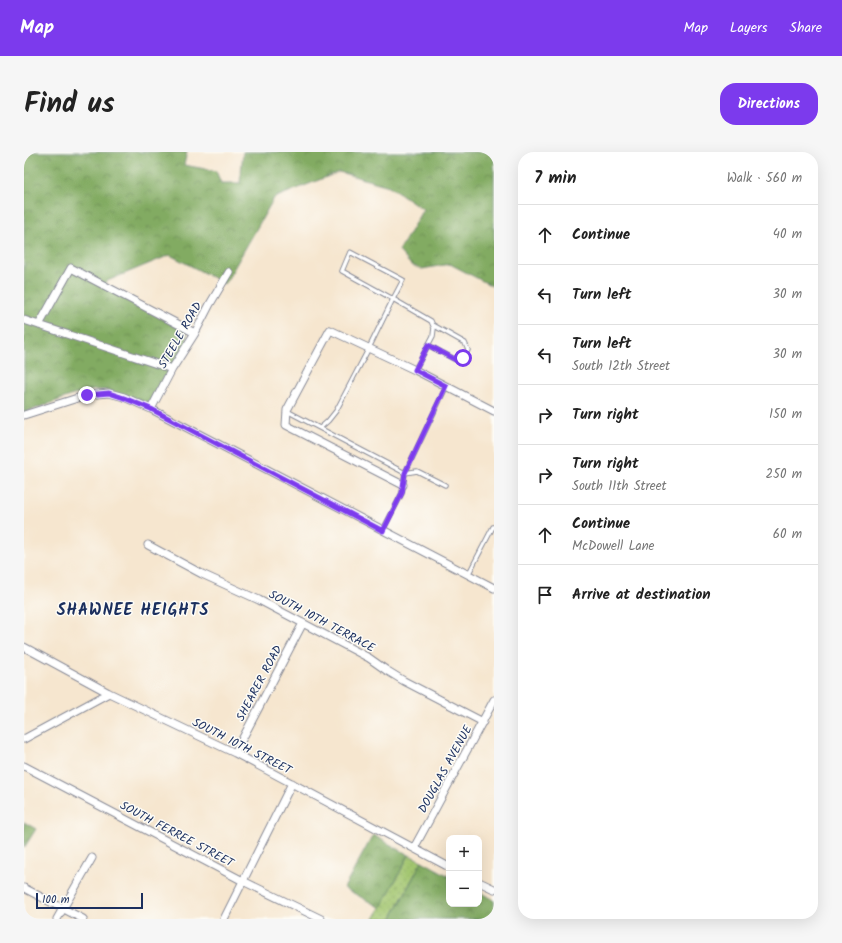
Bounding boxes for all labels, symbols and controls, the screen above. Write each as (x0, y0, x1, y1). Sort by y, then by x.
text: Map (20, 13, 54, 43)
text: Map (684, 17, 708, 39)
text: Layers (730, 17, 768, 39)
text: Share (790, 17, 822, 39)
text: Find us (24, 82, 115, 127)
button: Directions (720, 83, 818, 125)
text: 7 min (534, 165, 576, 192)
text: Walk · 560 m (727, 168, 802, 189)
text: Continue (572, 223, 630, 247)
icon: ahead (534, 224, 556, 246)
text: 40 m (773, 224, 802, 245)
text: Turn left (572, 283, 632, 307)
icon: left (534, 284, 556, 306)
text: 30 m (773, 284, 802, 305)
street label: STEELE ROAD (154, 298, 207, 372)
text: Turn left (572, 332, 632, 356)
icon: left (534, 344, 556, 366)
text: 30 m (773, 344, 802, 365)
route start (454, 349, 472, 367)
text: South 12th Street (572, 356, 670, 377)
route end (78, 386, 96, 404)
text: Turn right (572, 403, 639, 427)
icon: right (534, 404, 556, 426)
text: 150 m (769, 404, 802, 425)
text: Turn right (572, 452, 639, 476)
icon: right (534, 464, 556, 486)
text: 250 m (765, 464, 802, 485)
text: South 11th Street (572, 476, 667, 497)
text: Continue (572, 512, 630, 536)
icon: ahead (534, 524, 556, 546)
text: 60 m (773, 524, 802, 545)
text: McDowell Lane (572, 536, 654, 557)
text: Arrive at destination (572, 583, 711, 607)
icon: arrive (534, 584, 556, 606)
street label: SOUTH 10TH TERRACE (265, 585, 379, 658)
district label: SHAWNEE HEIGHTS (57, 598, 209, 623)
street label: SHEARER ROAD (231, 641, 288, 725)
street label: SOUTH 10TH STREET (189, 713, 296, 780)
street label: DOUGLAS AVENUE (413, 721, 478, 817)
street label: SOUTH FERREE STREET (116, 796, 239, 873)
map controls (446, 835, 482, 907)
button: + (446, 835, 482, 871)
button: − (446, 871, 482, 907)
scale bar (36, 891, 143, 910)
text: 100 m (42, 891, 70, 909)

